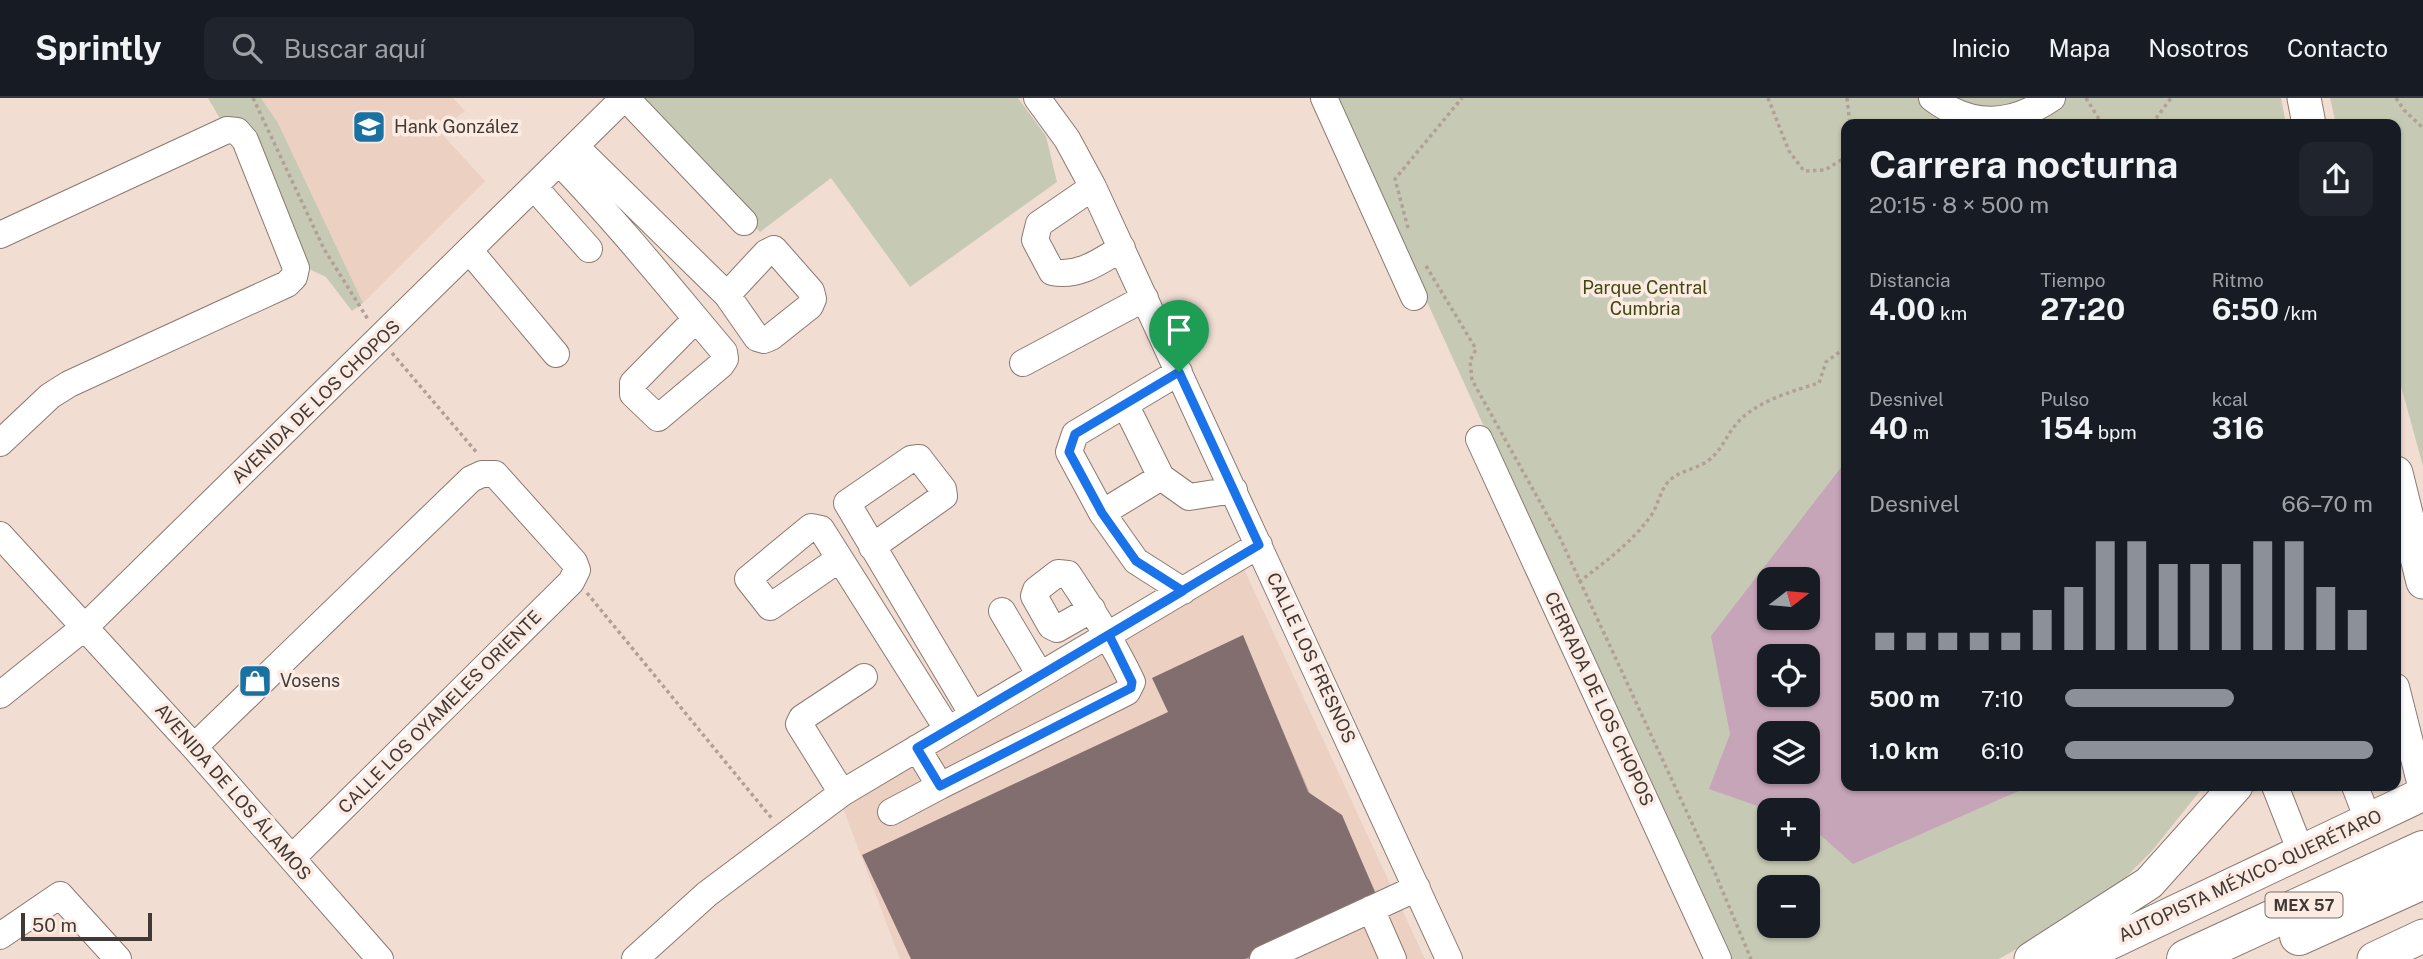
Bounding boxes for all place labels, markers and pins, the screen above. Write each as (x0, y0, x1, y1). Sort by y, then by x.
school or university icon: Hank González (350, 108, 388, 146)
place label: Hank González (394, 116, 519, 137)
pin (1149, 300, 1209, 372)
shop icon: Vosens (236, 662, 274, 700)
place label: Vosens (280, 670, 340, 691)

